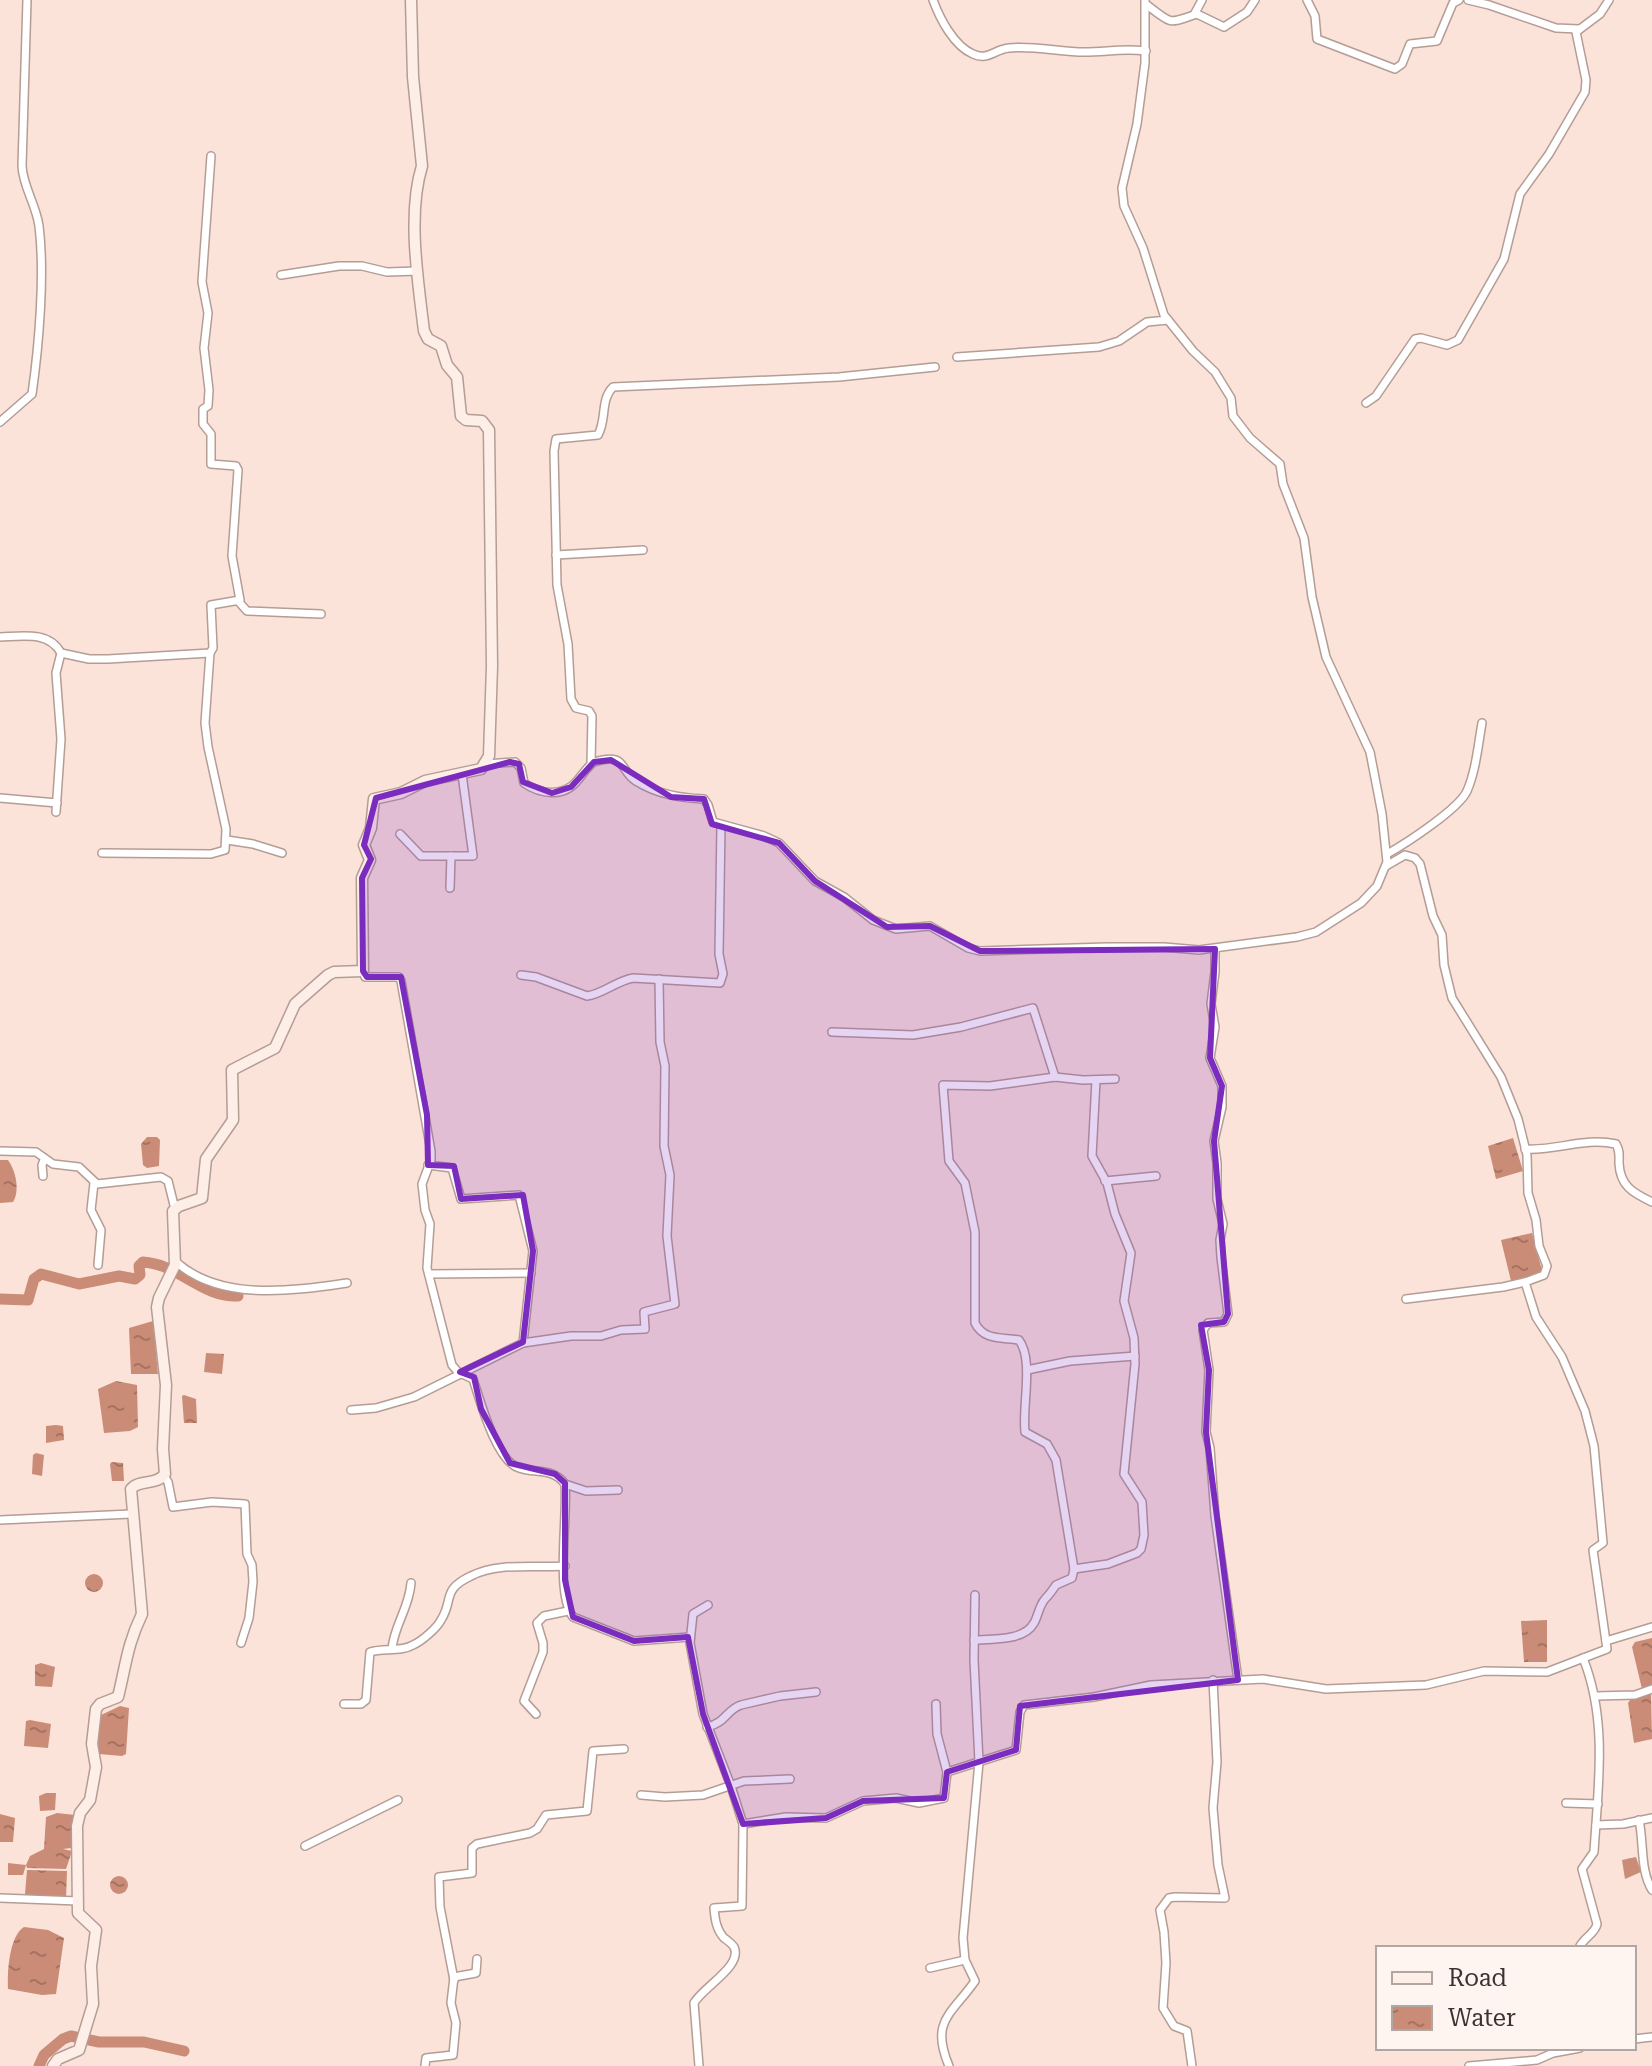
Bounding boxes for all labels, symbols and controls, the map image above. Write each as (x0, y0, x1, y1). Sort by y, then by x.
legend (1376, 1946, 1636, 2050)
text: Road (1448, 1964, 1507, 1992)
text: Water (1448, 2004, 1516, 2032)

